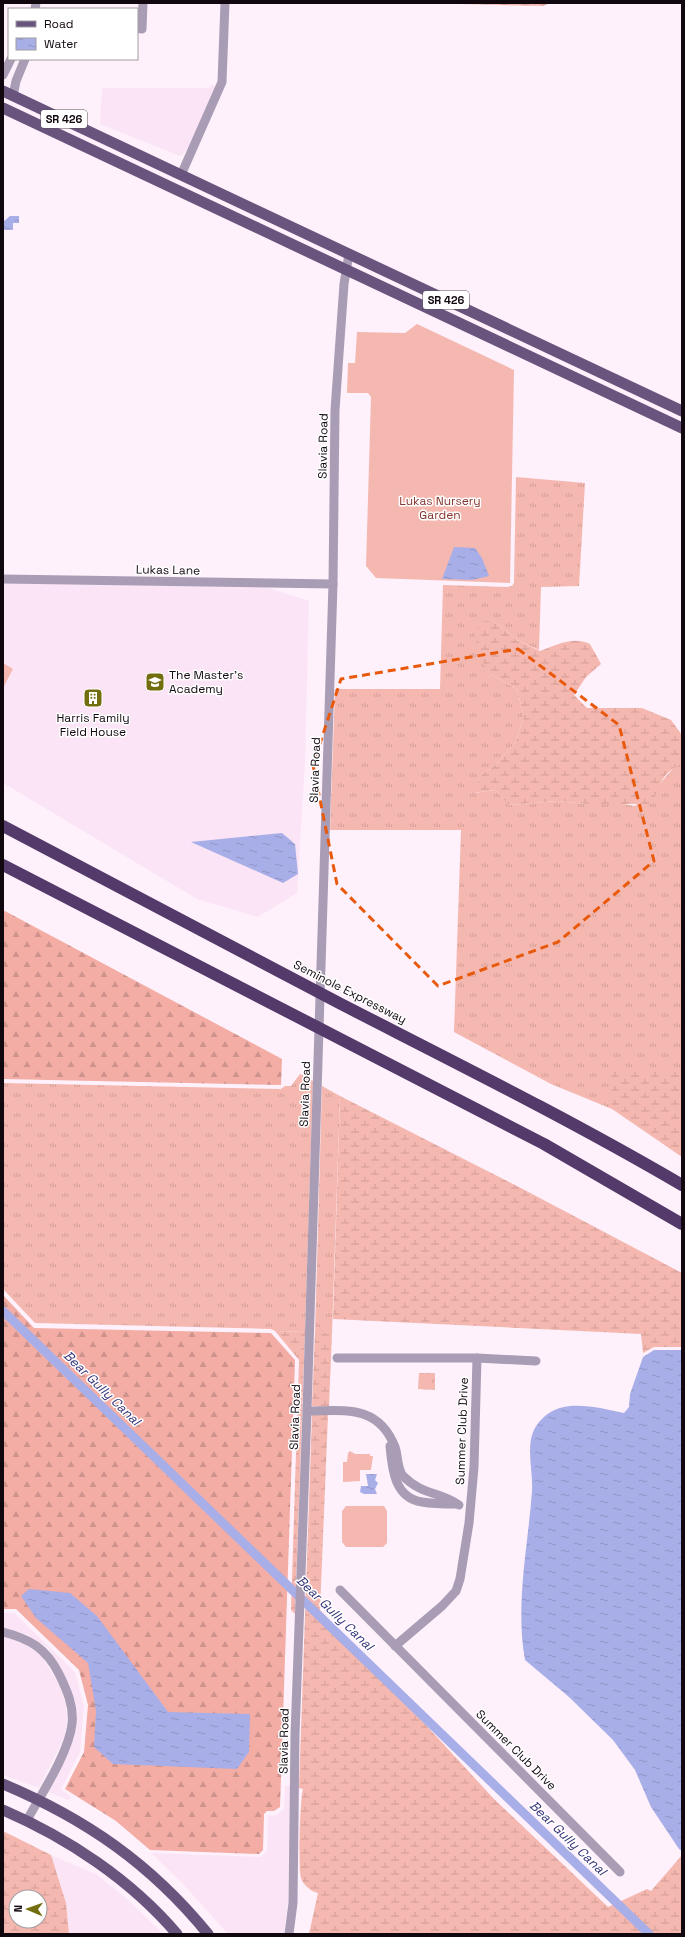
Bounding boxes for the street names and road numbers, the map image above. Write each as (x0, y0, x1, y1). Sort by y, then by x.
road number: SR 426 (41, 110, 87, 128)
road number: SR 426 (423, 291, 469, 309)
street label: Slavia Road (314, 413, 332, 479)
street label: Lukas Lane (136, 561, 200, 579)
street label: Slavia Road (306, 737, 324, 803)
street label: Seminole Expressway (291, 957, 409, 1027)
street label: Slavia Road (296, 1061, 314, 1127)
street label: Summer Club Drive (452, 1377, 472, 1485)
street label: Slavia Road (286, 1384, 304, 1450)
street label: Summer Club Drive (472, 1706, 560, 1794)
street label: Slavia Road (275, 1708, 293, 1774)

